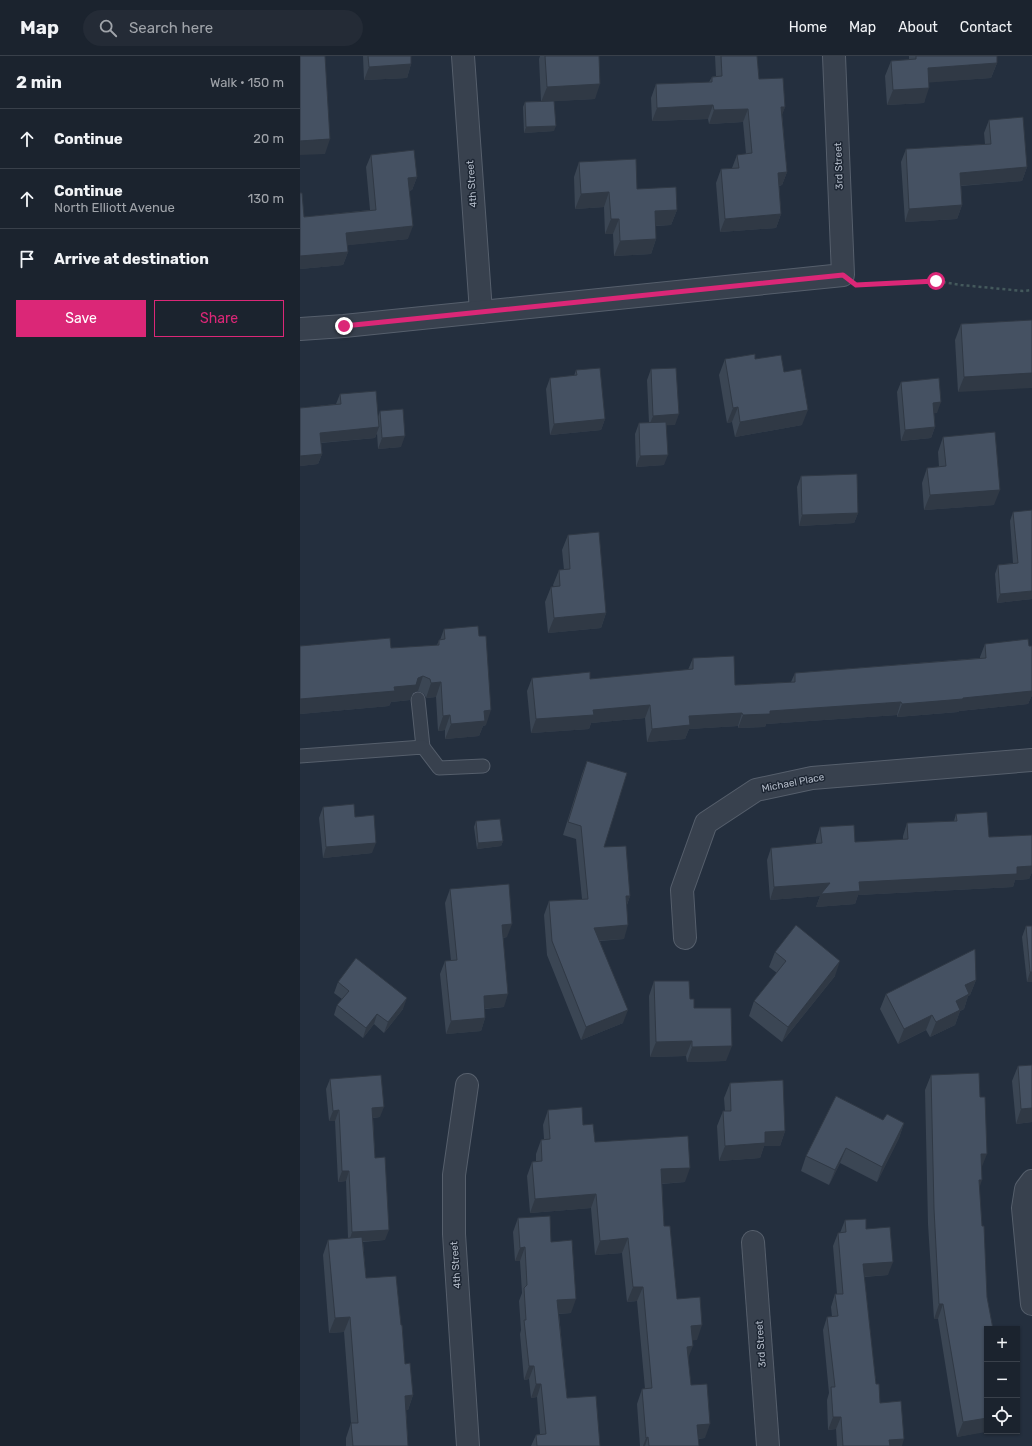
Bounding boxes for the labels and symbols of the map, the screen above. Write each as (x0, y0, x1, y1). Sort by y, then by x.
street label: 3rd Street (832, 142, 846, 190)
street label: 4th Street (464, 160, 480, 208)
route start (927, 272, 945, 290)
route end (335, 317, 353, 335)
street label: Michael Place (761, 771, 826, 795)
street label: 4th Street (448, 1241, 464, 1289)
street label: 3rd Street (753, 1320, 769, 1368)

